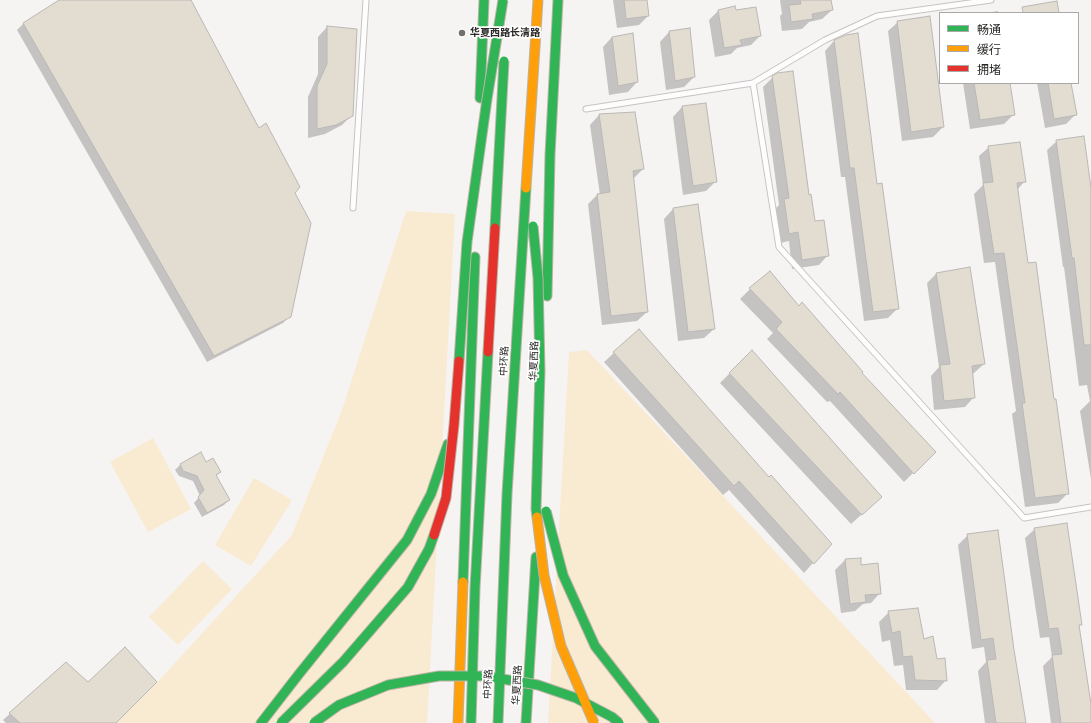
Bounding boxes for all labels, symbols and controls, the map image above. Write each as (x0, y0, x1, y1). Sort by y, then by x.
legend (939, 12, 1079, 84)
text: 畅通 (977, 22, 1001, 37)
place label: 华夏西路长清路 (470, 27, 540, 39)
marker: 华夏西路长清路 (457, 28, 467, 38)
text: 缓行 (977, 42, 1001, 57)
text: 拥堵 (977, 62, 1001, 77)
street label: 华夏西路 (527, 341, 541, 381)
street label: 中环路 (497, 346, 511, 376)
street label: 华夏西路 (510, 665, 524, 705)
street label: 中环路 (481, 669, 495, 699)

